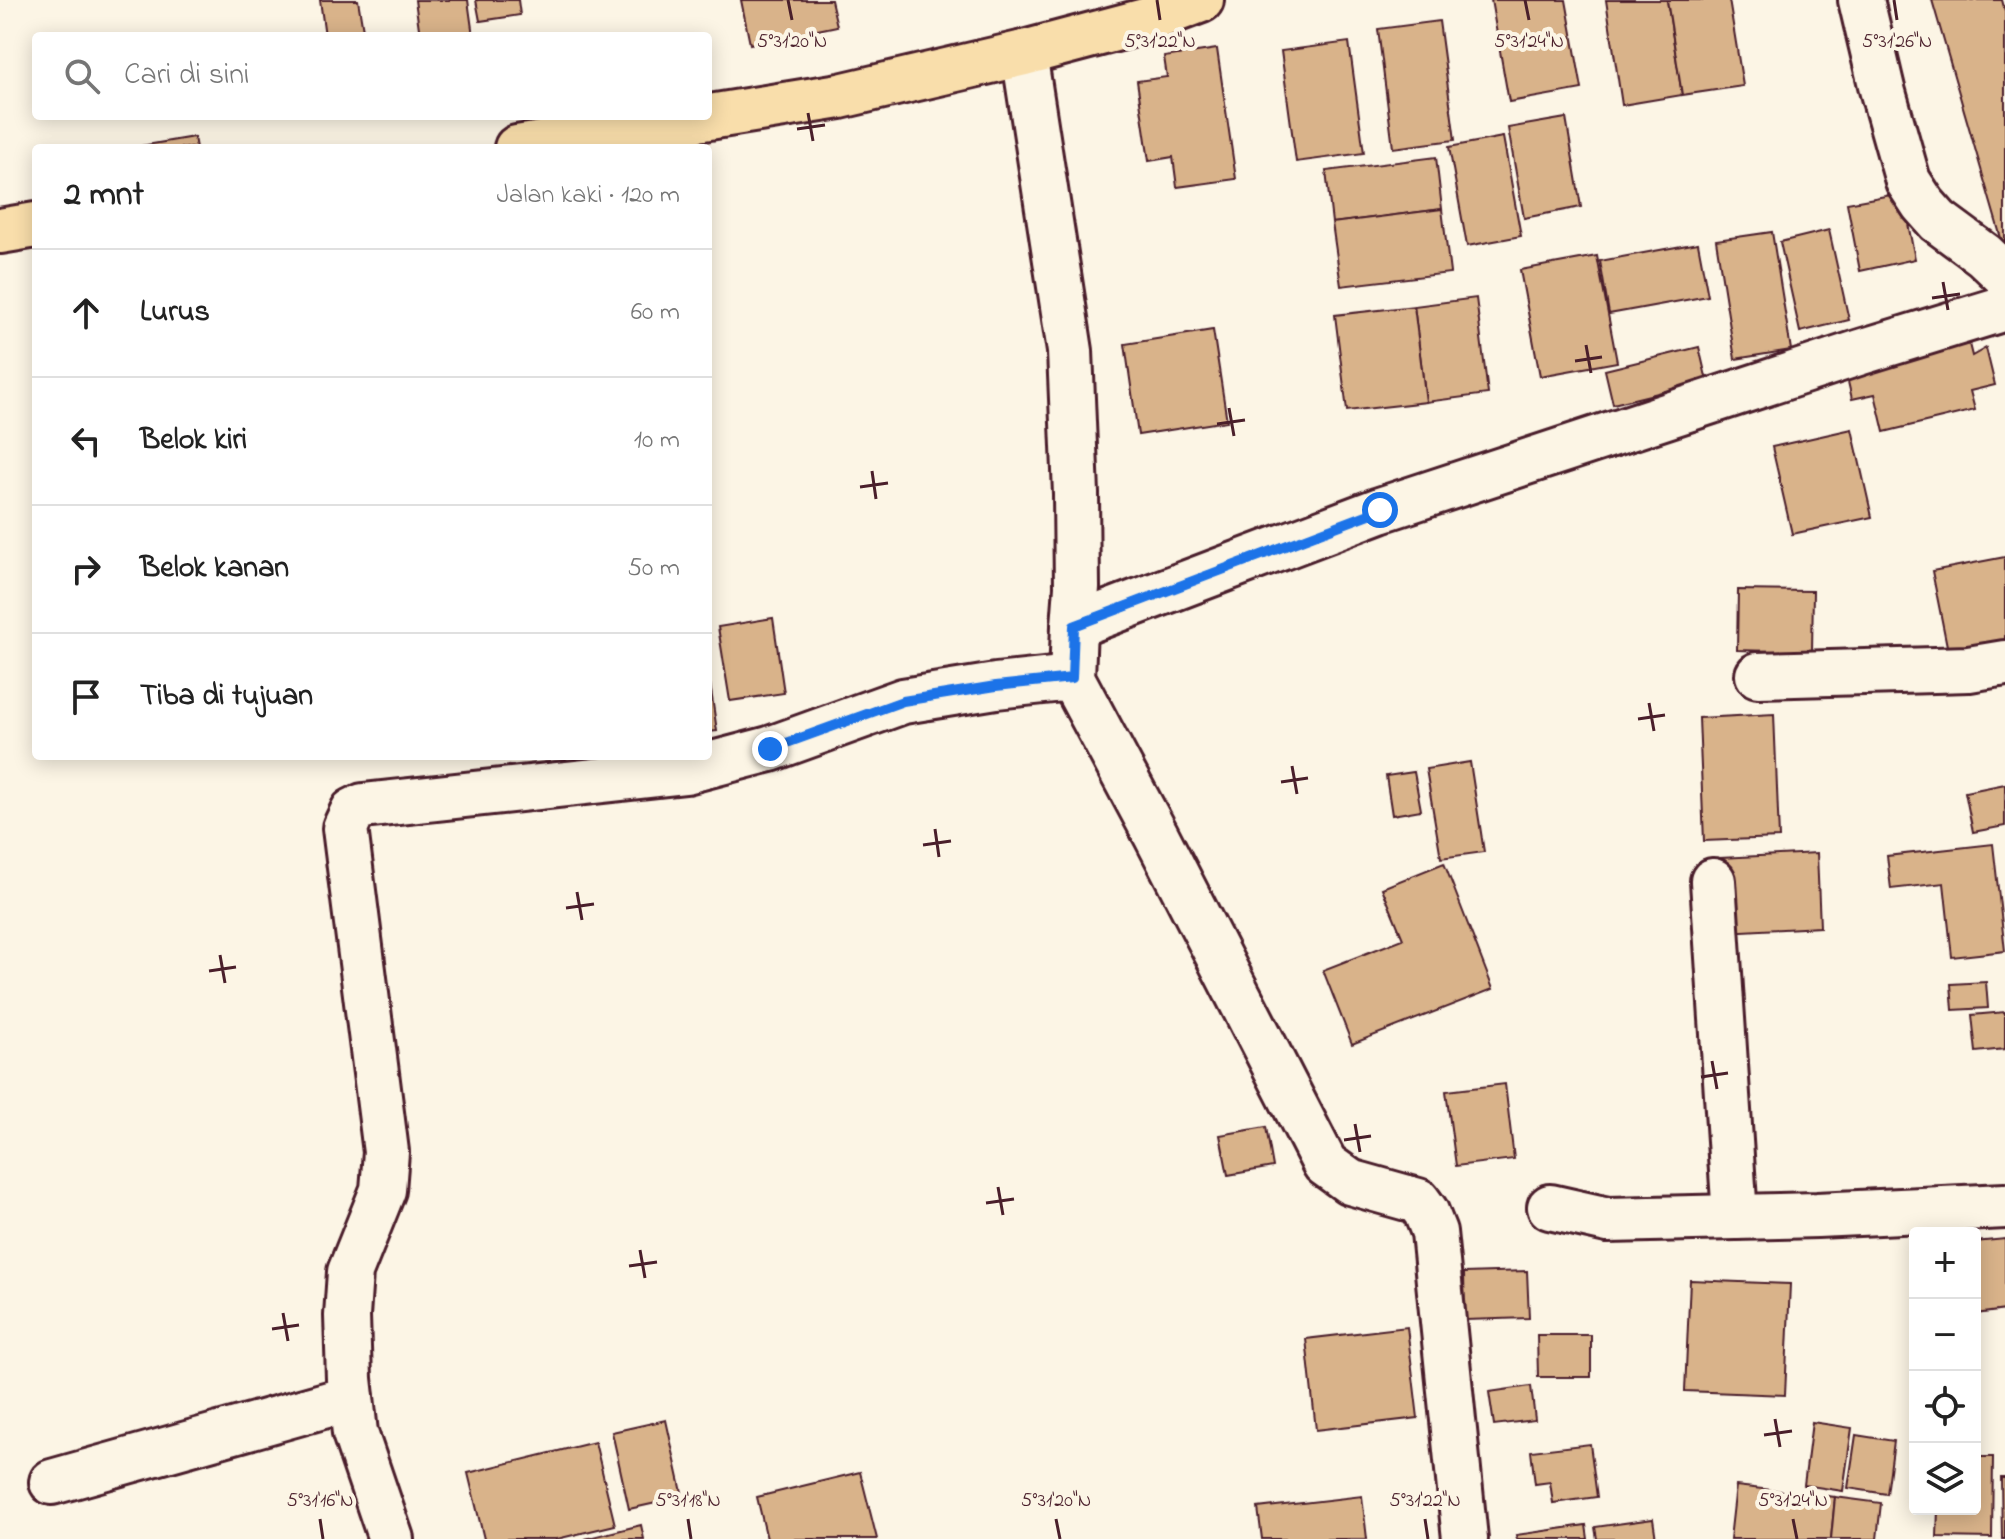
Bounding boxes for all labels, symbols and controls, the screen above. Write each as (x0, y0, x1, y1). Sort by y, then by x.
text: 5°31'20"N (757, 28, 827, 57)
text: 5°31'22"N (1124, 28, 1196, 57)
text: 5°31'24"N (1494, 28, 1564, 57)
text: 5°31'26"N (1862, 28, 1932, 57)
search box (32, 32, 712, 120)
icon: search (60, 54, 104, 98)
text: Cari di sini (124, 54, 250, 98)
text: 2 mnt (64, 171, 144, 221)
text: Jalan kaki · 120 m (496, 177, 680, 215)
icon: ahead (64, 291, 108, 335)
text: Lurus (140, 291, 210, 335)
text: 60 m (631, 294, 680, 332)
icon: left (64, 419, 108, 463)
text: Belok kiri (140, 419, 247, 463)
text: 10 m (634, 422, 680, 460)
route start (1362, 492, 1398, 528)
icon: right (64, 547, 108, 591)
text: Belok kanan (140, 547, 289, 591)
text: 50 m (627, 550, 680, 588)
icon: arrive (64, 675, 108, 719)
text: Tiba di tujuan (140, 675, 313, 719)
route end (752, 731, 788, 767)
map controls (1909, 1227, 1981, 1515)
button: + (1909, 1227, 1981, 1299)
button: − (1909, 1299, 1981, 1371)
button: locate (1909, 1371, 1981, 1443)
button: layers (1909, 1443, 1981, 1515)
text: 5°31'16"N (287, 1487, 353, 1516)
text: 5°31'18"N (655, 1487, 721, 1516)
text: 5°31'20"N (1021, 1487, 1091, 1516)
text: 5°31'22"N (1389, 1487, 1461, 1516)
text: 5°31'24"N (1758, 1487, 1828, 1516)

